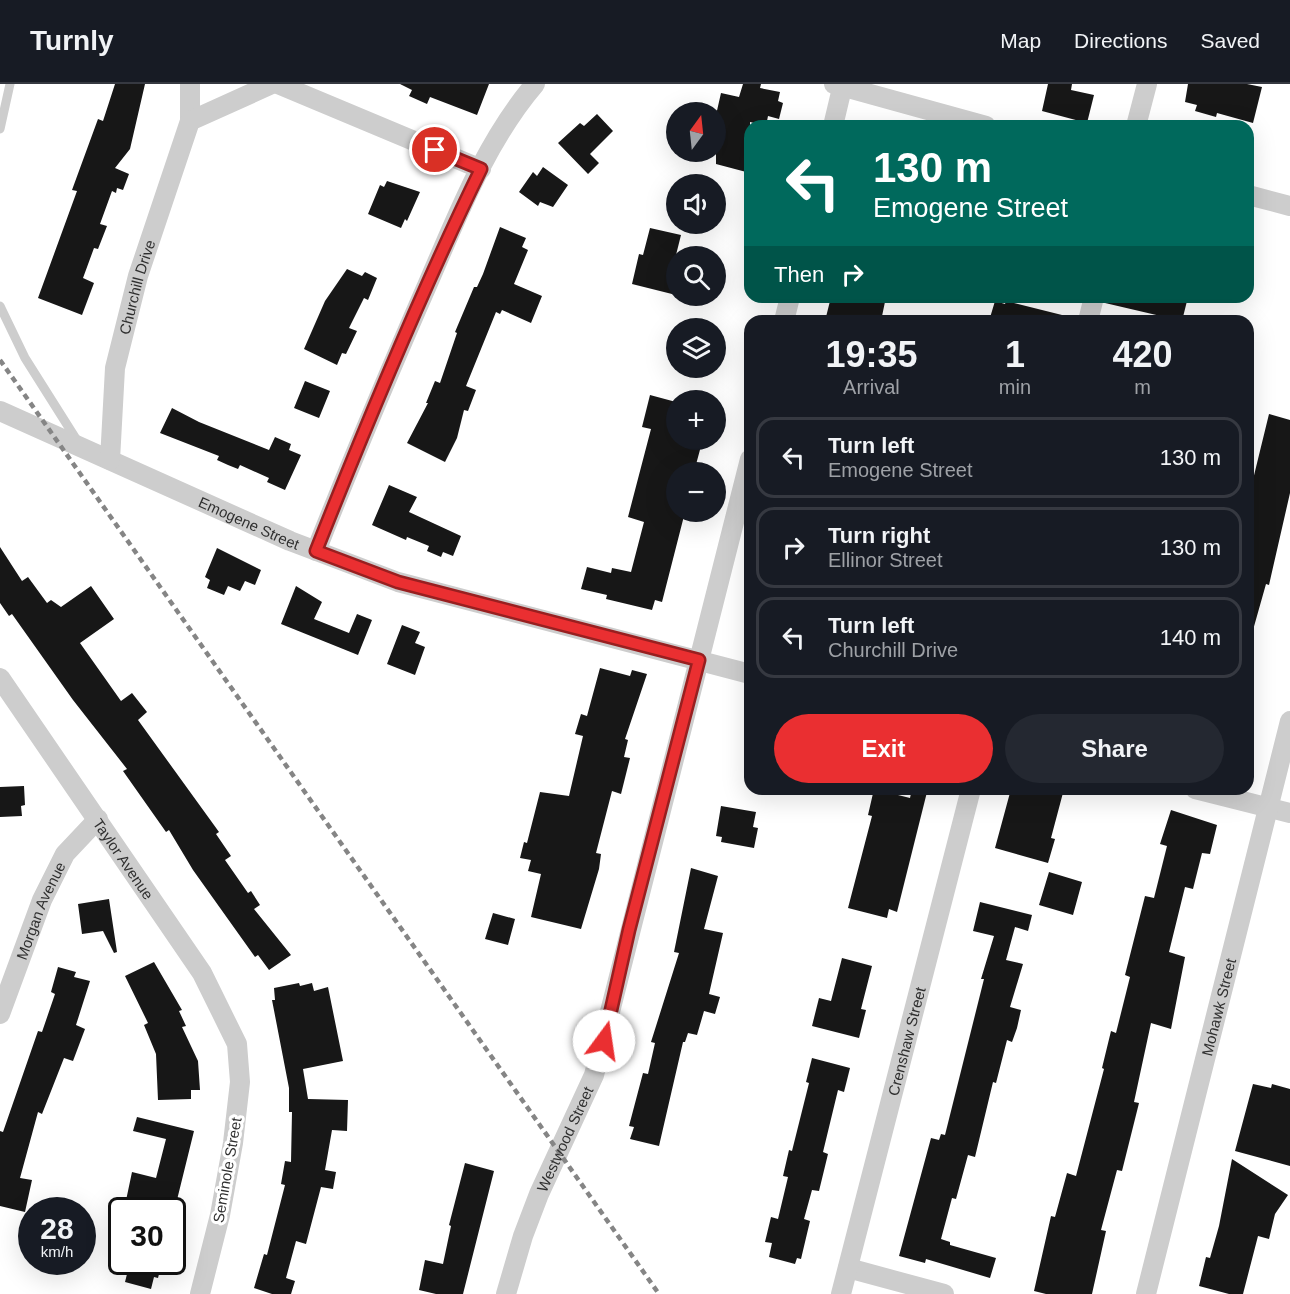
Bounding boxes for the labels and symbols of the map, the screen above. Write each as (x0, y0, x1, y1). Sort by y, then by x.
north arrow (666, 102, 726, 162)
pin (409, 124, 460, 175)
street label: Churchill Drive (115, 237, 158, 336)
street label: Emogene Street (196, 493, 303, 553)
street label: Taylor Avenue (90, 815, 157, 902)
street label: Morgan Avenue (12, 859, 68, 962)
street label: Mohawk Street (1198, 956, 1239, 1058)
street label: Crenshaw Street (884, 984, 928, 1097)
position arrow (572, 1009, 636, 1073)
street label: Westwood Street (533, 1083, 596, 1194)
street label: Seminole Street (209, 1115, 245, 1224)
speed limit sign: 30 (108, 1197, 186, 1275)

